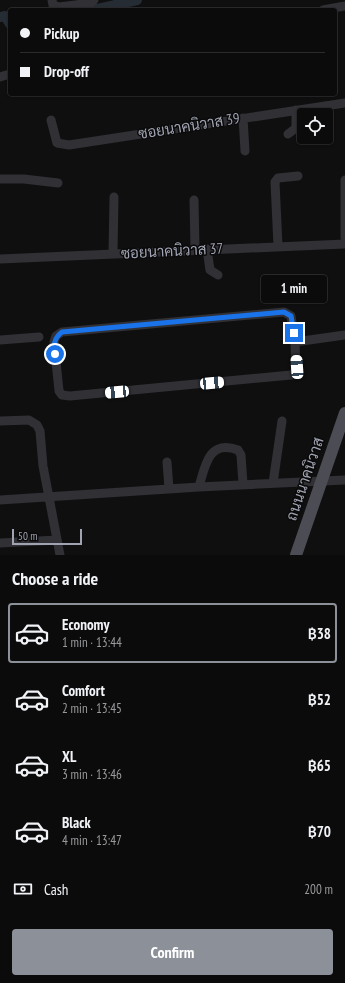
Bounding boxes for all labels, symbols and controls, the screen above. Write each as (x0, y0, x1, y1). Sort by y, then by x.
text: Pickup (44, 24, 79, 43)
text: Drop-off (44, 62, 89, 81)
street label: ซอยนาคนิวาส 39 (137, 108, 241, 143)
map controls (297, 108, 333, 144)
button: locate (297, 108, 333, 144)
street label: ซอยนาคนิวาส 37 (120, 238, 224, 263)
callout: 1 min (261, 275, 327, 303)
text: 1 min (281, 280, 307, 297)
route end (285, 324, 303, 342)
route start (46, 345, 64, 363)
car (290, 355, 304, 379)
car (200, 376, 224, 390)
car (105, 385, 129, 399)
street label: ถนนนาคนิวาส (281, 435, 328, 523)
scale bar (12, 527, 82, 546)
text: 50 m (18, 529, 37, 543)
text: Choose a ride (12, 567, 98, 590)
icon: car (14, 615, 50, 651)
text: Economy (62, 615, 110, 634)
text: ฿38 (308, 624, 331, 643)
text: 1 min · 13:44 (62, 634, 122, 651)
icon: car (14, 681, 50, 717)
text: Comfort (62, 681, 105, 700)
text: ฿52 (308, 690, 331, 709)
text: 2 min · 13:45 (62, 700, 122, 717)
icon: car (14, 747, 50, 783)
text: XL (62, 747, 76, 766)
text: ฿65 (308, 756, 331, 775)
text: 3 min · 13:46 (62, 766, 122, 783)
icon: car (14, 813, 50, 849)
text: Black (62, 813, 91, 832)
text: ฿70 (308, 822, 331, 841)
text: 4 min · 13:47 (62, 832, 122, 849)
icon: cash (12, 878, 34, 900)
text: Cash (44, 880, 68, 899)
text: 200 m (304, 881, 333, 898)
button: Confirm (12, 929, 333, 975)

